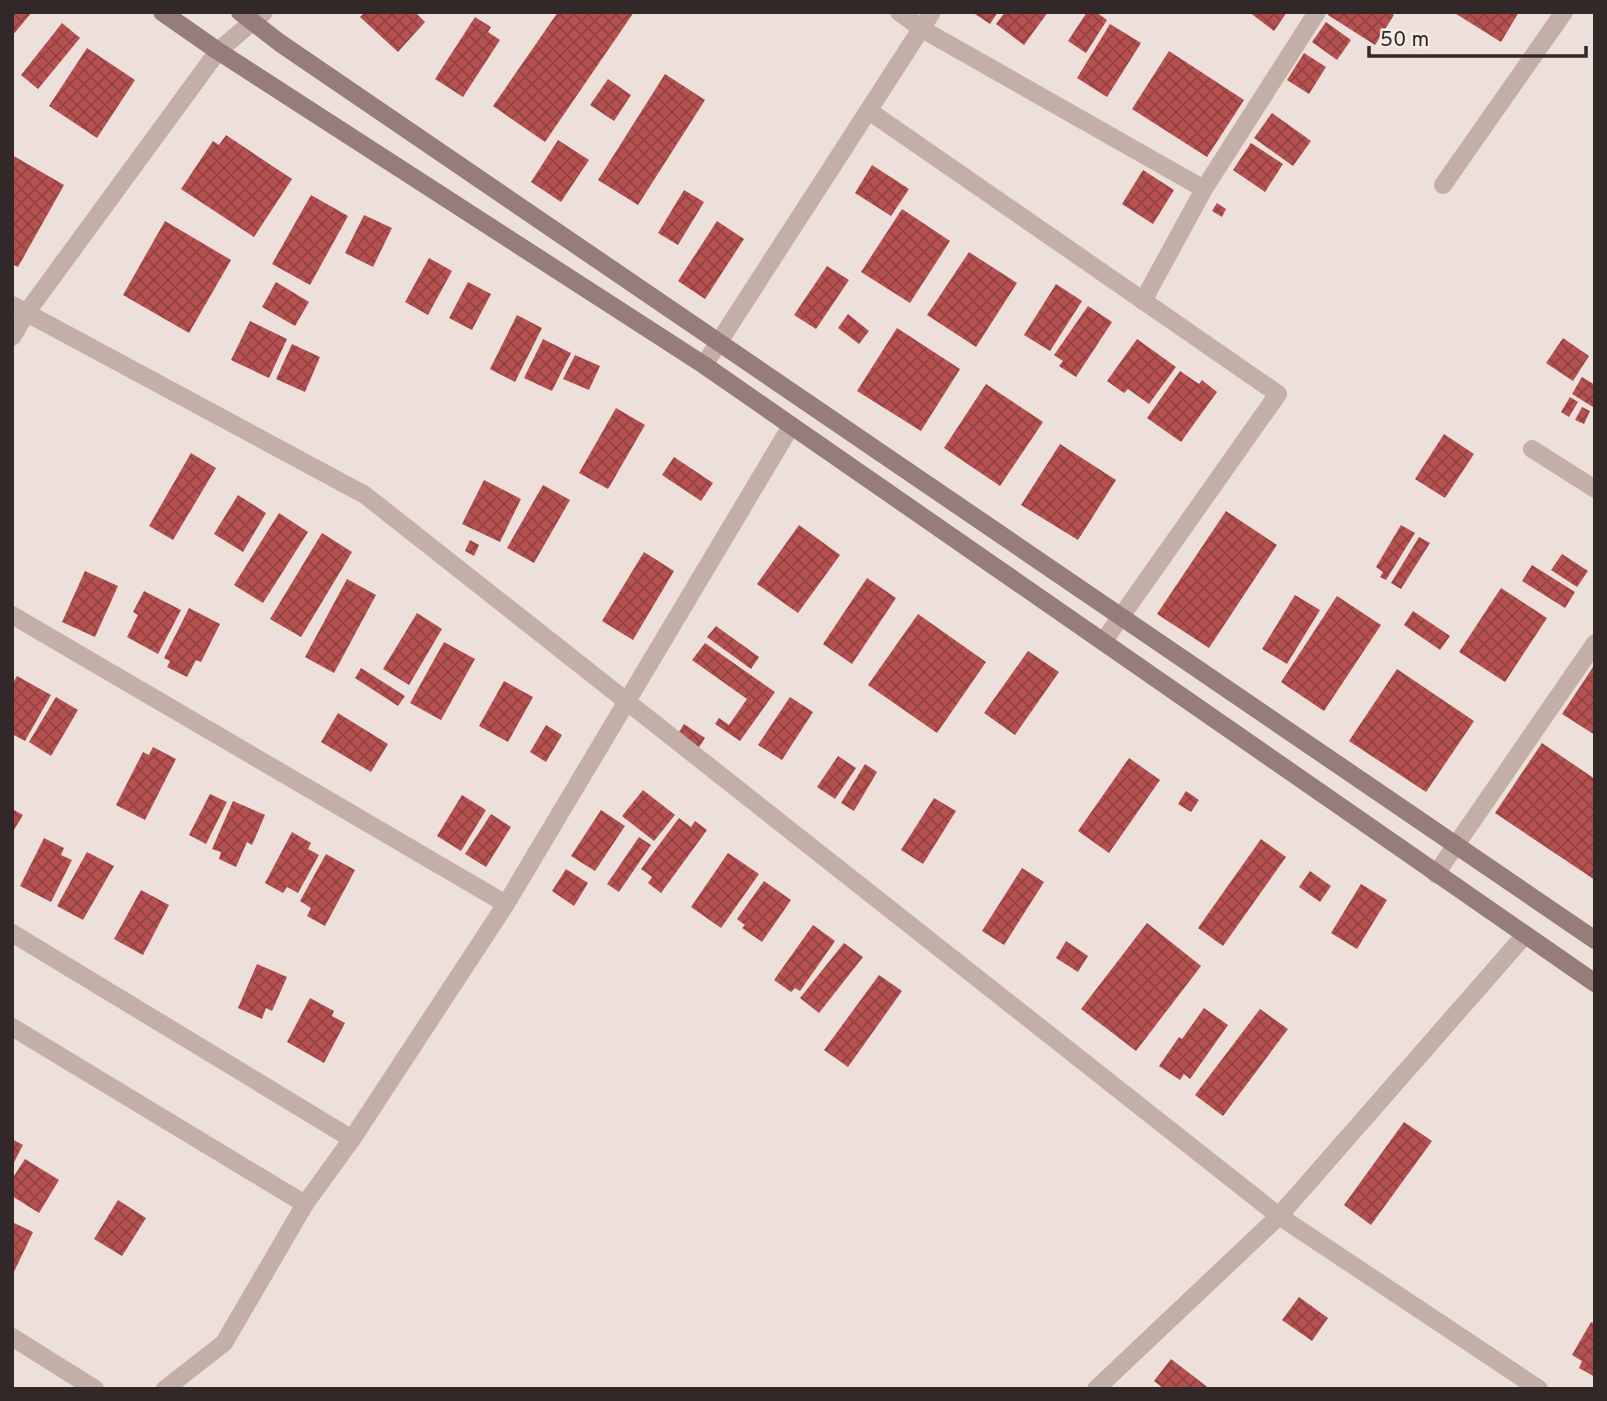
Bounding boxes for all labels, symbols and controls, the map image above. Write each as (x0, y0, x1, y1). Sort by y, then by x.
scale bar (1369, 14, 1586, 58)
text: 50 m (1380, 27, 1429, 54)

